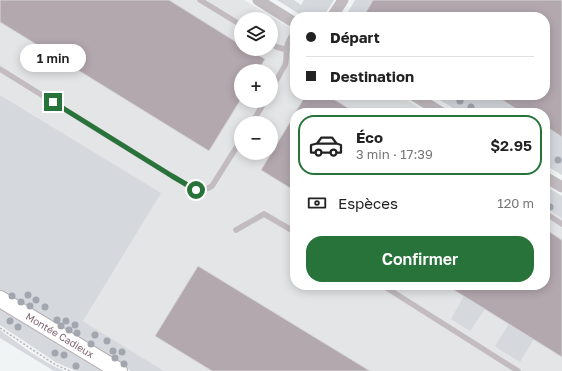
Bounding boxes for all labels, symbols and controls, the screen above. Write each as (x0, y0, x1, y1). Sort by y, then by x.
map controls (234, 12, 278, 160)
button: layers (234, 12, 278, 56)
text: Départ (330, 28, 380, 46)
callout: 1 min (20, 44, 86, 72)
text: 1 min (37, 50, 69, 66)
button: + (234, 64, 278, 108)
text: Destination (330, 67, 414, 85)
route end (44, 93, 62, 111)
button: − (234, 116, 278, 160)
icon: car (308, 127, 344, 163)
text: Éco (356, 128, 383, 146)
text: $2.95 (490, 136, 532, 154)
text: 3 min · 17:39 (356, 146, 433, 162)
route start (187, 181, 205, 199)
icon: cash (306, 192, 328, 214)
text: Espèces (338, 194, 398, 212)
text: 120 m (497, 195, 534, 211)
button: Confirmer (306, 236, 534, 282)
street label: Montée Cadieux (24, 310, 97, 360)

